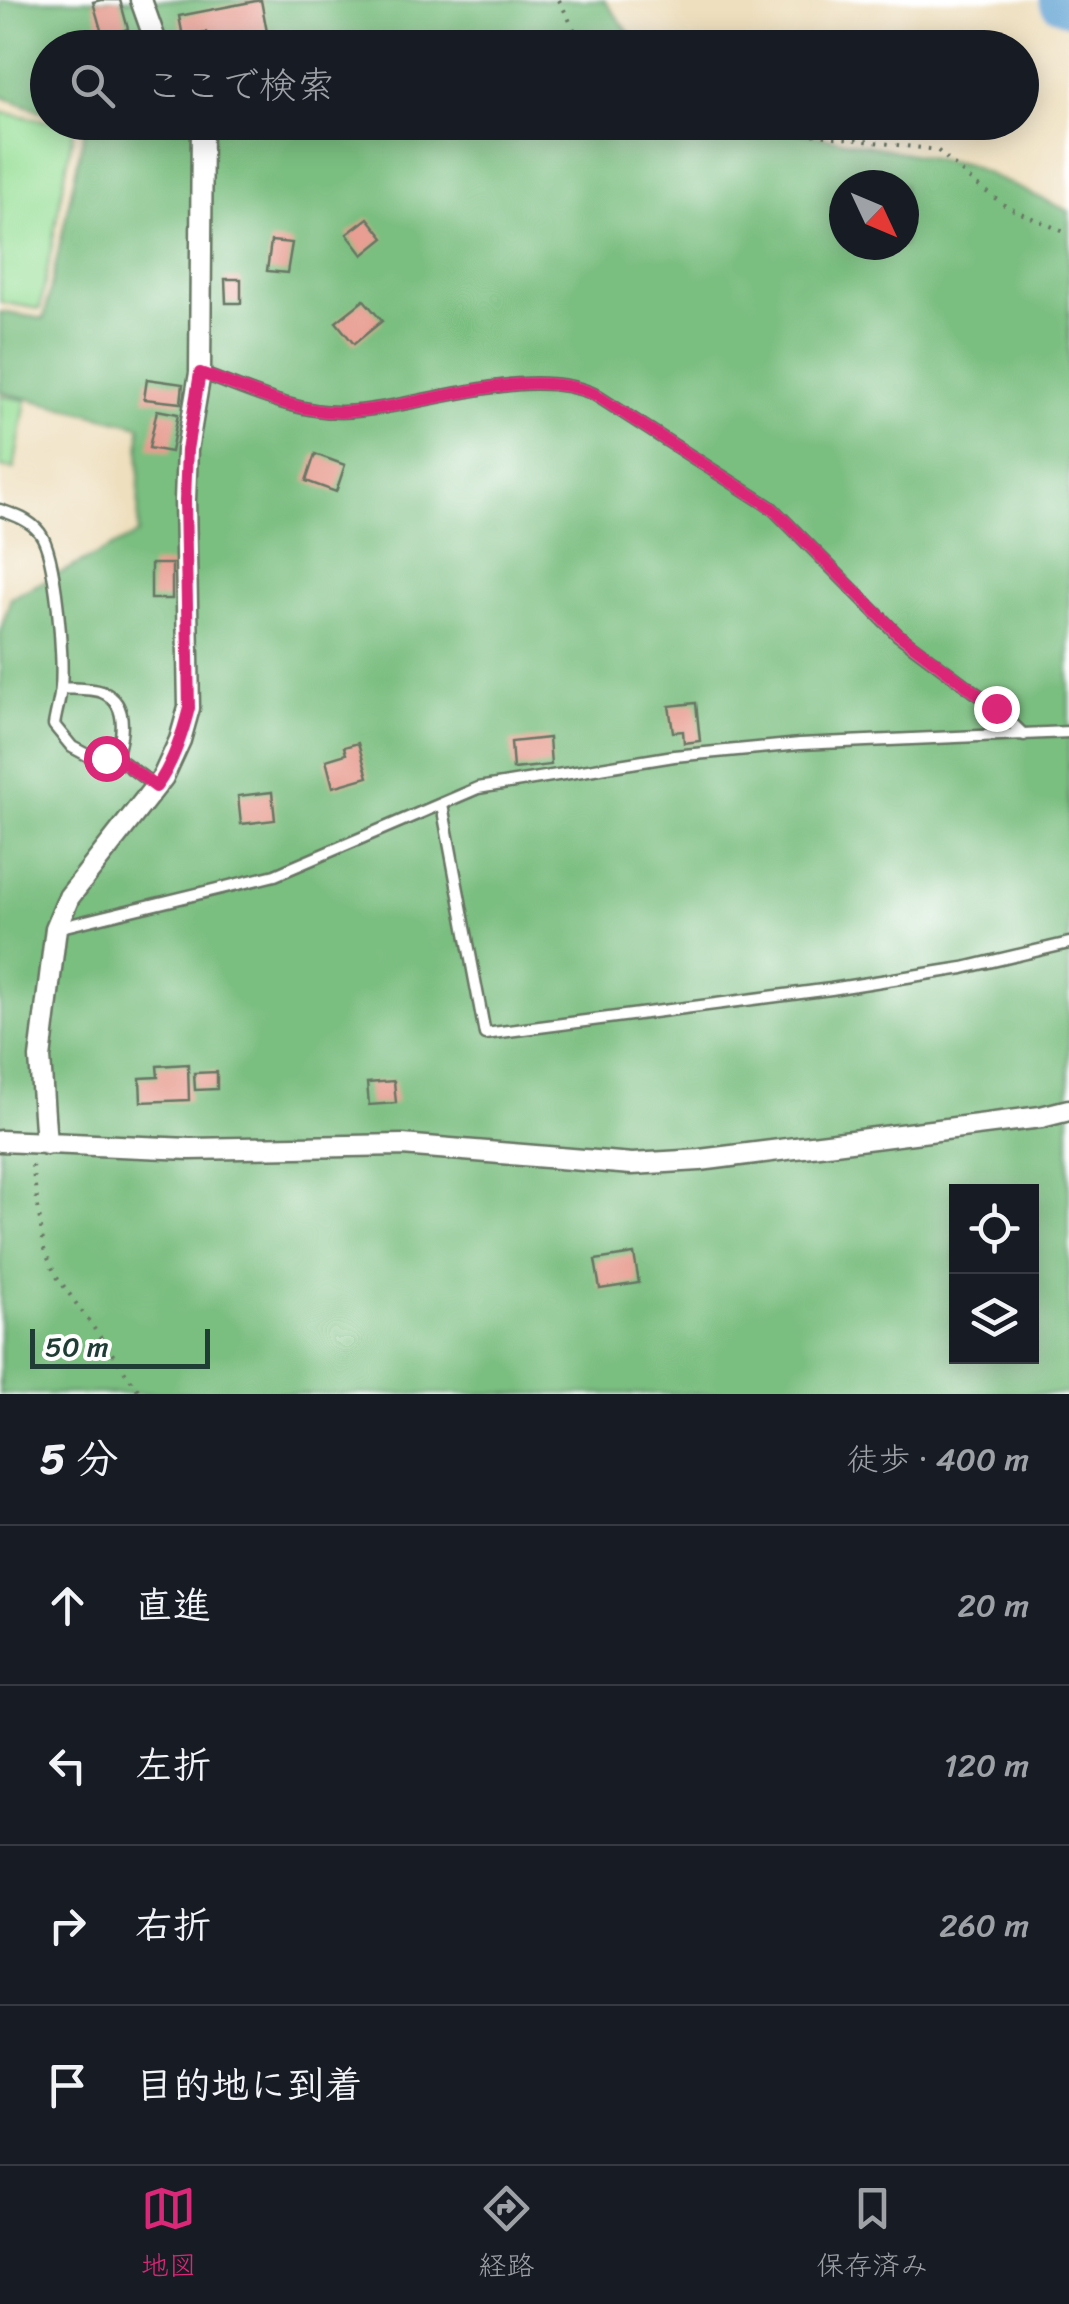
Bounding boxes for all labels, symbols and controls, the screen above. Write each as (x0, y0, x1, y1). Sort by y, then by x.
search box (30, 30, 1039, 140)
text: ここで検索 (145, 52, 335, 119)
icon: search (65, 58, 120, 113)
north arrow (829, 170, 919, 260)
route end (974, 686, 1020, 732)
route start (84, 736, 130, 782)
map controls (949, 1184, 1039, 1364)
button: locate (949, 1184, 1039, 1274)
button: layers (949, 1274, 1039, 1364)
text: 50 m (45, 1322, 109, 1371)
scale bar (30, 1324, 210, 1368)
text: 5 分 (40, 1422, 119, 1496)
text: 徒歩 · 400 m (846, 1431, 1029, 1488)
text: 直進 (135, 1572, 211, 1639)
text: 20 m (957, 1577, 1029, 1634)
icon: ahead (40, 1578, 95, 1633)
text: 左折 (135, 1732, 211, 1799)
text: 120 m (944, 1737, 1029, 1794)
icon: left (40, 1738, 95, 1793)
text: 右折 (135, 1892, 211, 1959)
text: 260 m (939, 1897, 1029, 1954)
icon: right (40, 1898, 95, 1953)
text: 目的地に到着 (135, 2052, 363, 2119)
icon: arrive (40, 2058, 95, 2113)
tab: 地図 (141, 2181, 197, 2290)
tab: 経路 (478, 2181, 534, 2290)
tab: 保存済み (816, 2181, 928, 2290)

